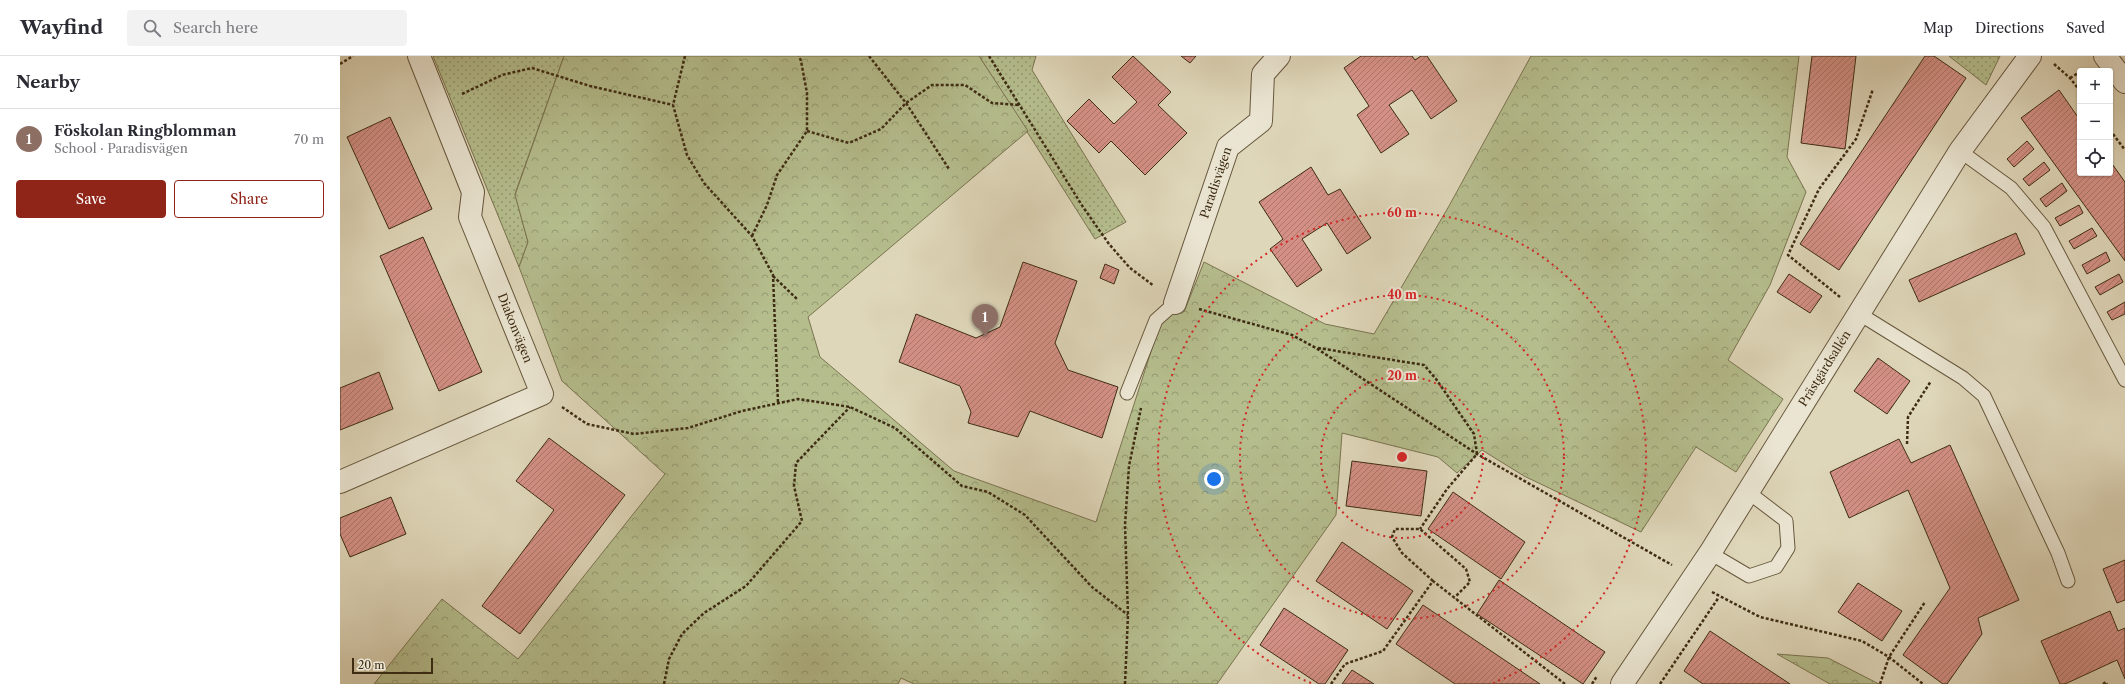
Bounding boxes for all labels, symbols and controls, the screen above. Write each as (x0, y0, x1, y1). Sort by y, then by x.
search box (127, 10, 407, 46)
text: Wayfind (20, 16, 103, 39)
icon: search (141, 17, 163, 39)
text: Search here (173, 18, 258, 37)
text: Map (1923, 19, 1953, 37)
text: Directions (1975, 19, 2044, 37)
text: Saved (2066, 19, 2105, 37)
map controls (2077, 68, 2113, 176)
button: + (2077, 68, 2113, 104)
text: Nearby (16, 72, 80, 92)
button: − (2077, 104, 2113, 140)
text: Föskolan Ringblomman (54, 121, 236, 140)
text: 1 (26, 131, 32, 147)
text: 70 m (294, 131, 324, 147)
text: School · Paradisvägen (54, 140, 188, 156)
button: locate (2077, 140, 2113, 176)
street label: Paradisvägen (1196, 144, 1235, 220)
button: Save (16, 180, 166, 218)
button: Share (174, 180, 324, 218)
text: 60 m (1387, 205, 1417, 220)
text: 40 m (1387, 287, 1417, 302)
street label: Diakonvägen (495, 291, 536, 365)
pin: 1 (972, 304, 998, 337)
street label: Prästgårdsallén (1795, 327, 1854, 409)
text: 20 m (1387, 368, 1417, 383)
centre of rings (1395, 450, 1409, 464)
your location (1204, 469, 1224, 489)
scale bar (352, 656, 433, 675)
text: 20 m (358, 658, 384, 672)

